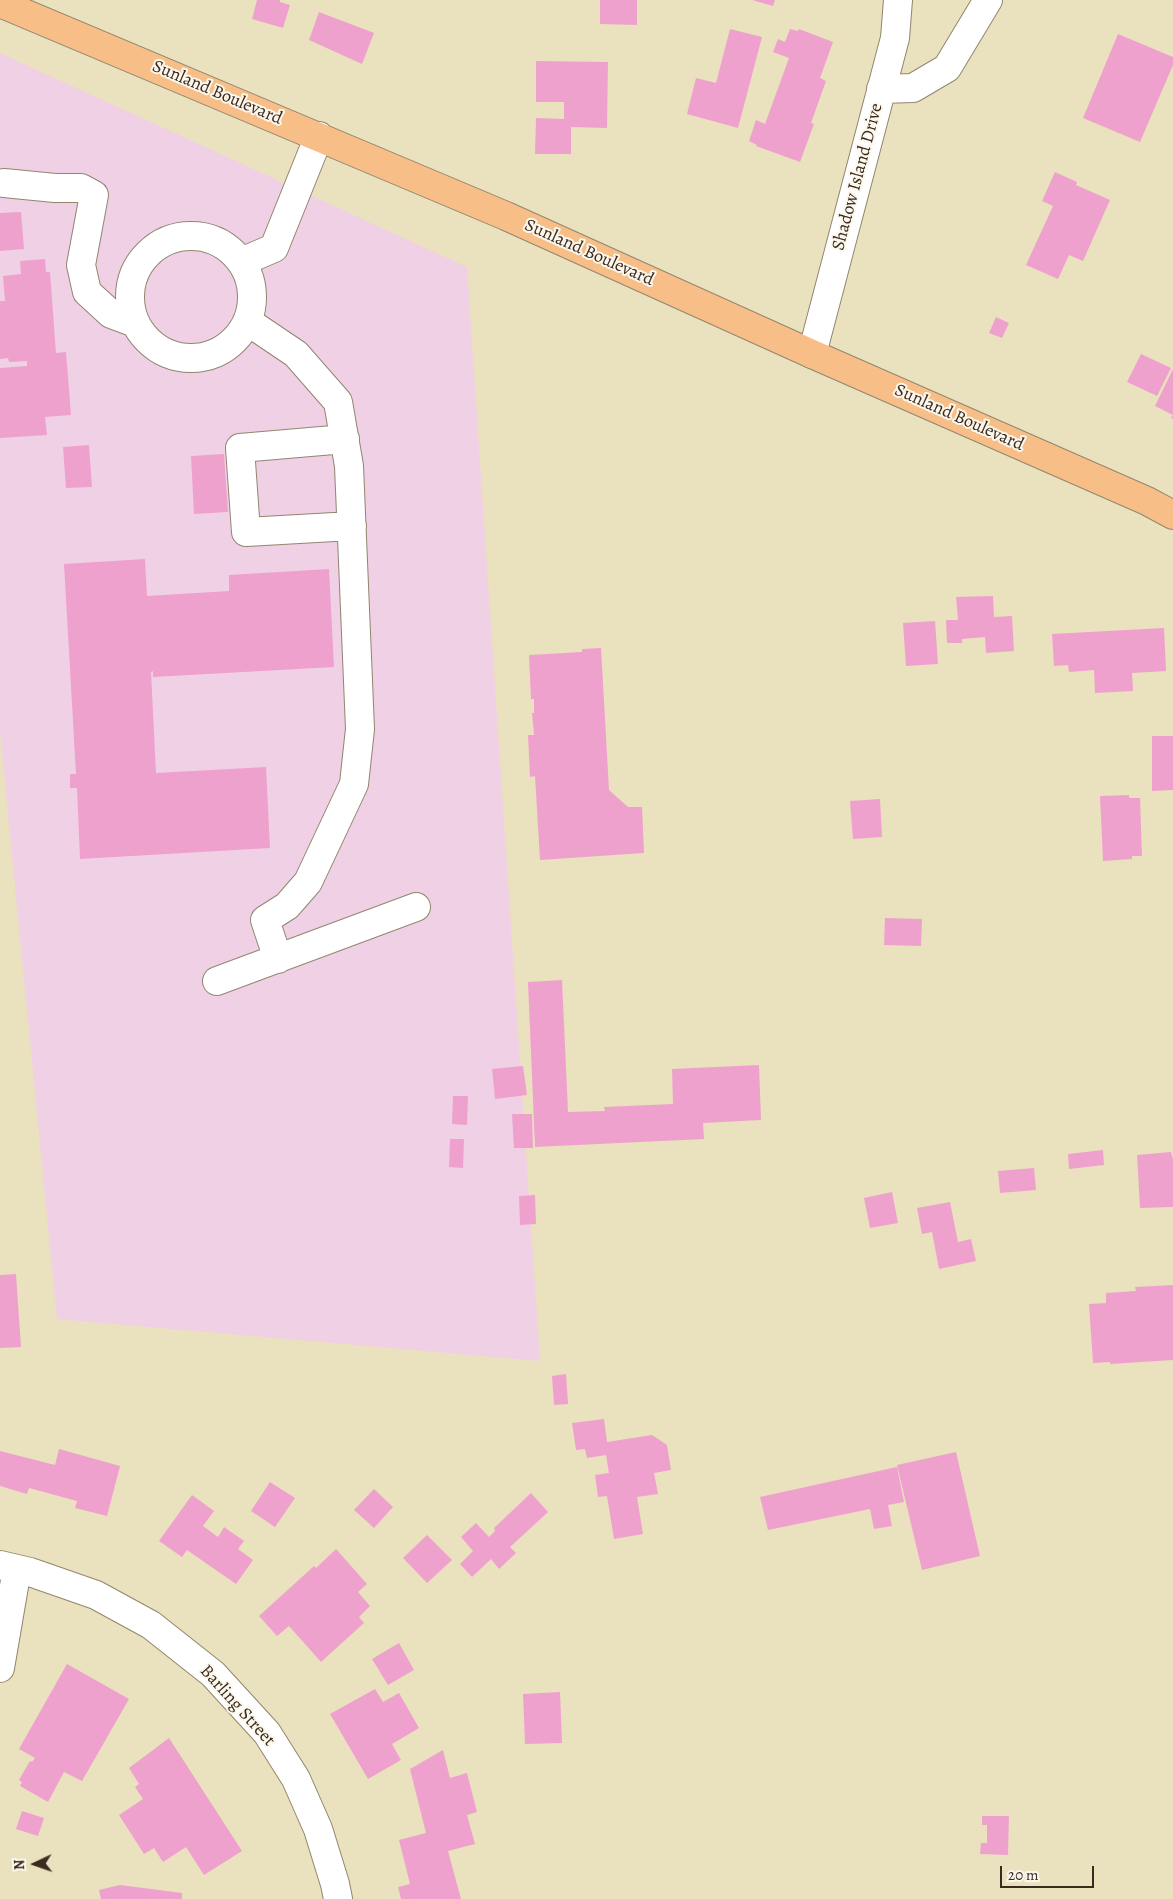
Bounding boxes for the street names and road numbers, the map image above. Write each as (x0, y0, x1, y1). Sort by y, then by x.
street label: Sunland Boulevard (149, 56, 285, 130)
street label: Shadow Island Drive (828, 101, 888, 253)
street label: Sunland Boulevard (521, 215, 657, 291)
street label: Sunland Boulevard (891, 380, 1027, 456)
street label: Barling Street (195, 1661, 279, 1751)

